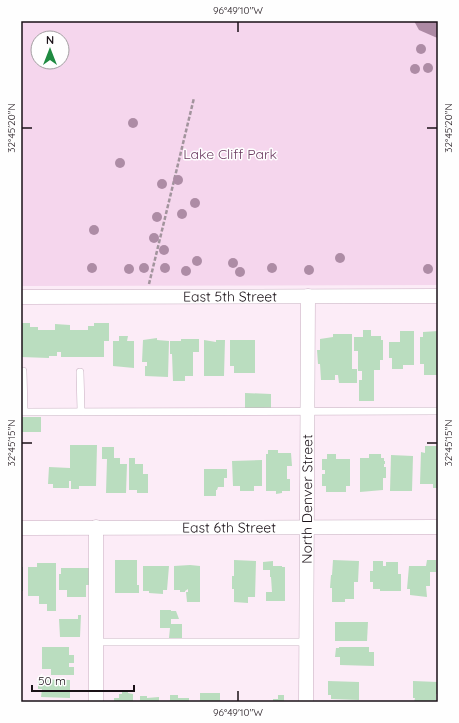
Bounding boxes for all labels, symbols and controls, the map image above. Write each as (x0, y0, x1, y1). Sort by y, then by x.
text: 96°49'10"W (213, 4, 263, 17)
north arrow (30, 30, 70, 70)
text: N (46, 33, 54, 47)
text: 32°45'20"N (5, 103, 18, 153)
text: 32°45'20"N (442, 103, 455, 153)
park label: Lake Cliff Park (183, 145, 277, 163)
street label: East 5th Street (183, 287, 277, 306)
text: 32°45'15"N (5, 419, 18, 467)
text: 32°45'15"N (442, 419, 455, 467)
street label: North Denver Street (298, 434, 316, 564)
street label: East 6th Street (182, 518, 276, 537)
scale bar (32, 667, 134, 693)
text: 50 m (38, 673, 66, 688)
text: 96°49'10"W (213, 706, 263, 719)

